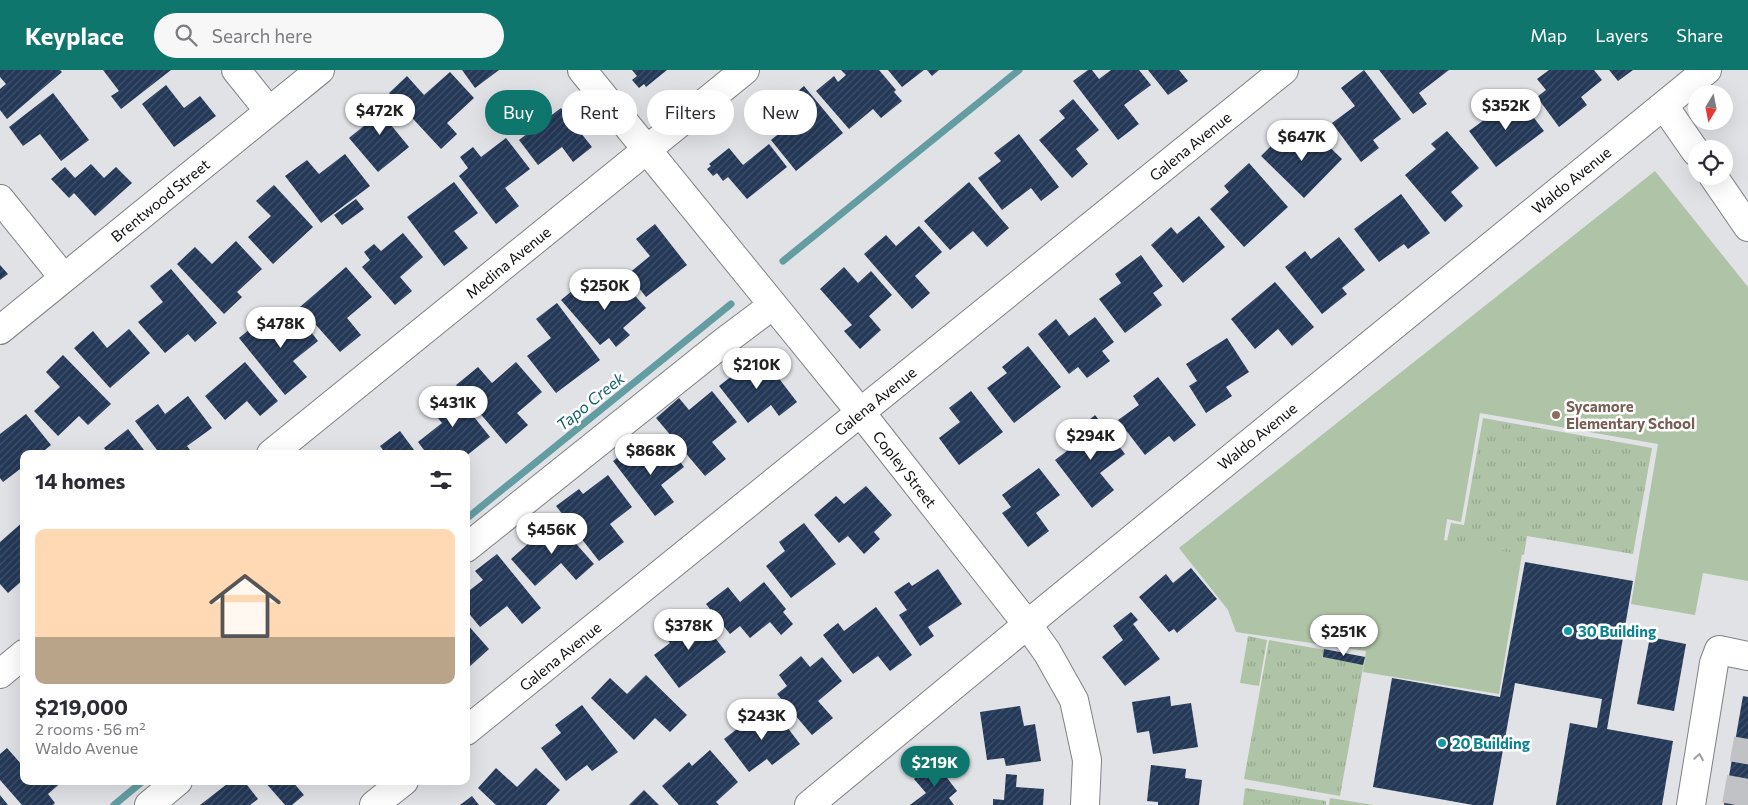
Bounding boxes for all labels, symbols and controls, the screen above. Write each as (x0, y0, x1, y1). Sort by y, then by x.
search box (154, 13, 504, 58)
text: Keyplace (25, 21, 124, 50)
icon: search (172, 21, 200, 49)
text: Search here (212, 24, 312, 47)
text: Map (1530, 24, 1567, 46)
text: Layers (1595, 24, 1648, 46)
text: Share (1676, 24, 1723, 46)
north arrow (1688, 85, 1732, 130)
map controls (1688, 85, 1733, 185)
pin: $352K (1471, 88, 1541, 131)
chip: Buy (485, 90, 552, 135)
chip: Rent (562, 90, 637, 135)
chip: Filters (647, 90, 734, 135)
chip: New (744, 90, 817, 135)
pin: $472K (345, 93, 415, 136)
text: $352K (1482, 95, 1530, 114)
text: $472K (356, 100, 404, 119)
street label: Galena Avenue (1146, 108, 1235, 184)
pin: $647K (1267, 119, 1337, 162)
text: $647K (1278, 126, 1326, 145)
button: locate (1688, 140, 1733, 185)
street label: Waldo Avenue (1528, 143, 1614, 217)
street label: Brentwood Street (107, 155, 213, 245)
street label: Medina Avenue (462, 222, 554, 302)
pin: $250K (570, 268, 640, 311)
text: $250K (580, 275, 630, 294)
pin: $478K (246, 306, 316, 349)
text: $478K (257, 313, 305, 332)
pin: $210K (722, 348, 792, 390)
text: $210K (733, 354, 781, 373)
street label: Galena Avenue (831, 363, 920, 439)
water label: Tapo Creek (552, 368, 628, 434)
pin: $431K (418, 386, 488, 428)
text: $431K (430, 392, 476, 411)
place label: Sycamore Elementary School (1566, 397, 1695, 432)
street label: Waldo Avenue (1214, 399, 1300, 473)
marker: Sycamore Elementary School (1550, 409, 1562, 421)
pin: $294K (1056, 418, 1126, 461)
text: $294K (1066, 425, 1116, 444)
street label: Copley Street (869, 427, 941, 511)
pin: $868K (616, 434, 686, 476)
text: $868K (626, 440, 676, 459)
icon: filters (427, 466, 455, 494)
text: 14 homes (35, 468, 125, 493)
pin: $456K (517, 512, 587, 555)
text: $456K (527, 519, 577, 538)
icon: home (200, 561, 290, 651)
pin: $378K (654, 608, 724, 651)
pin: $251K (1309, 614, 1379, 657)
text: $378K (665, 615, 713, 634)
street label: Galena Avenue (516, 618, 605, 694)
text: $251K (1321, 621, 1367, 640)
place label: 30 Building (1578, 622, 1656, 640)
marker: 30 Building (1562, 625, 1574, 637)
text: $219,000 (35, 694, 128, 719)
pin: $243K (727, 698, 797, 741)
text: $243K (738, 705, 786, 724)
text: 2 rooms · 56 m² (35, 719, 146, 738)
place label: 20 Building (1452, 734, 1530, 752)
marker: 20 Building (1436, 737, 1448, 749)
text: Waldo Avenue (35, 738, 138, 757)
pin: $219K (900, 746, 970, 788)
text: $219K (912, 752, 958, 771)
one-way arrow (1693, 753, 1703, 761)

